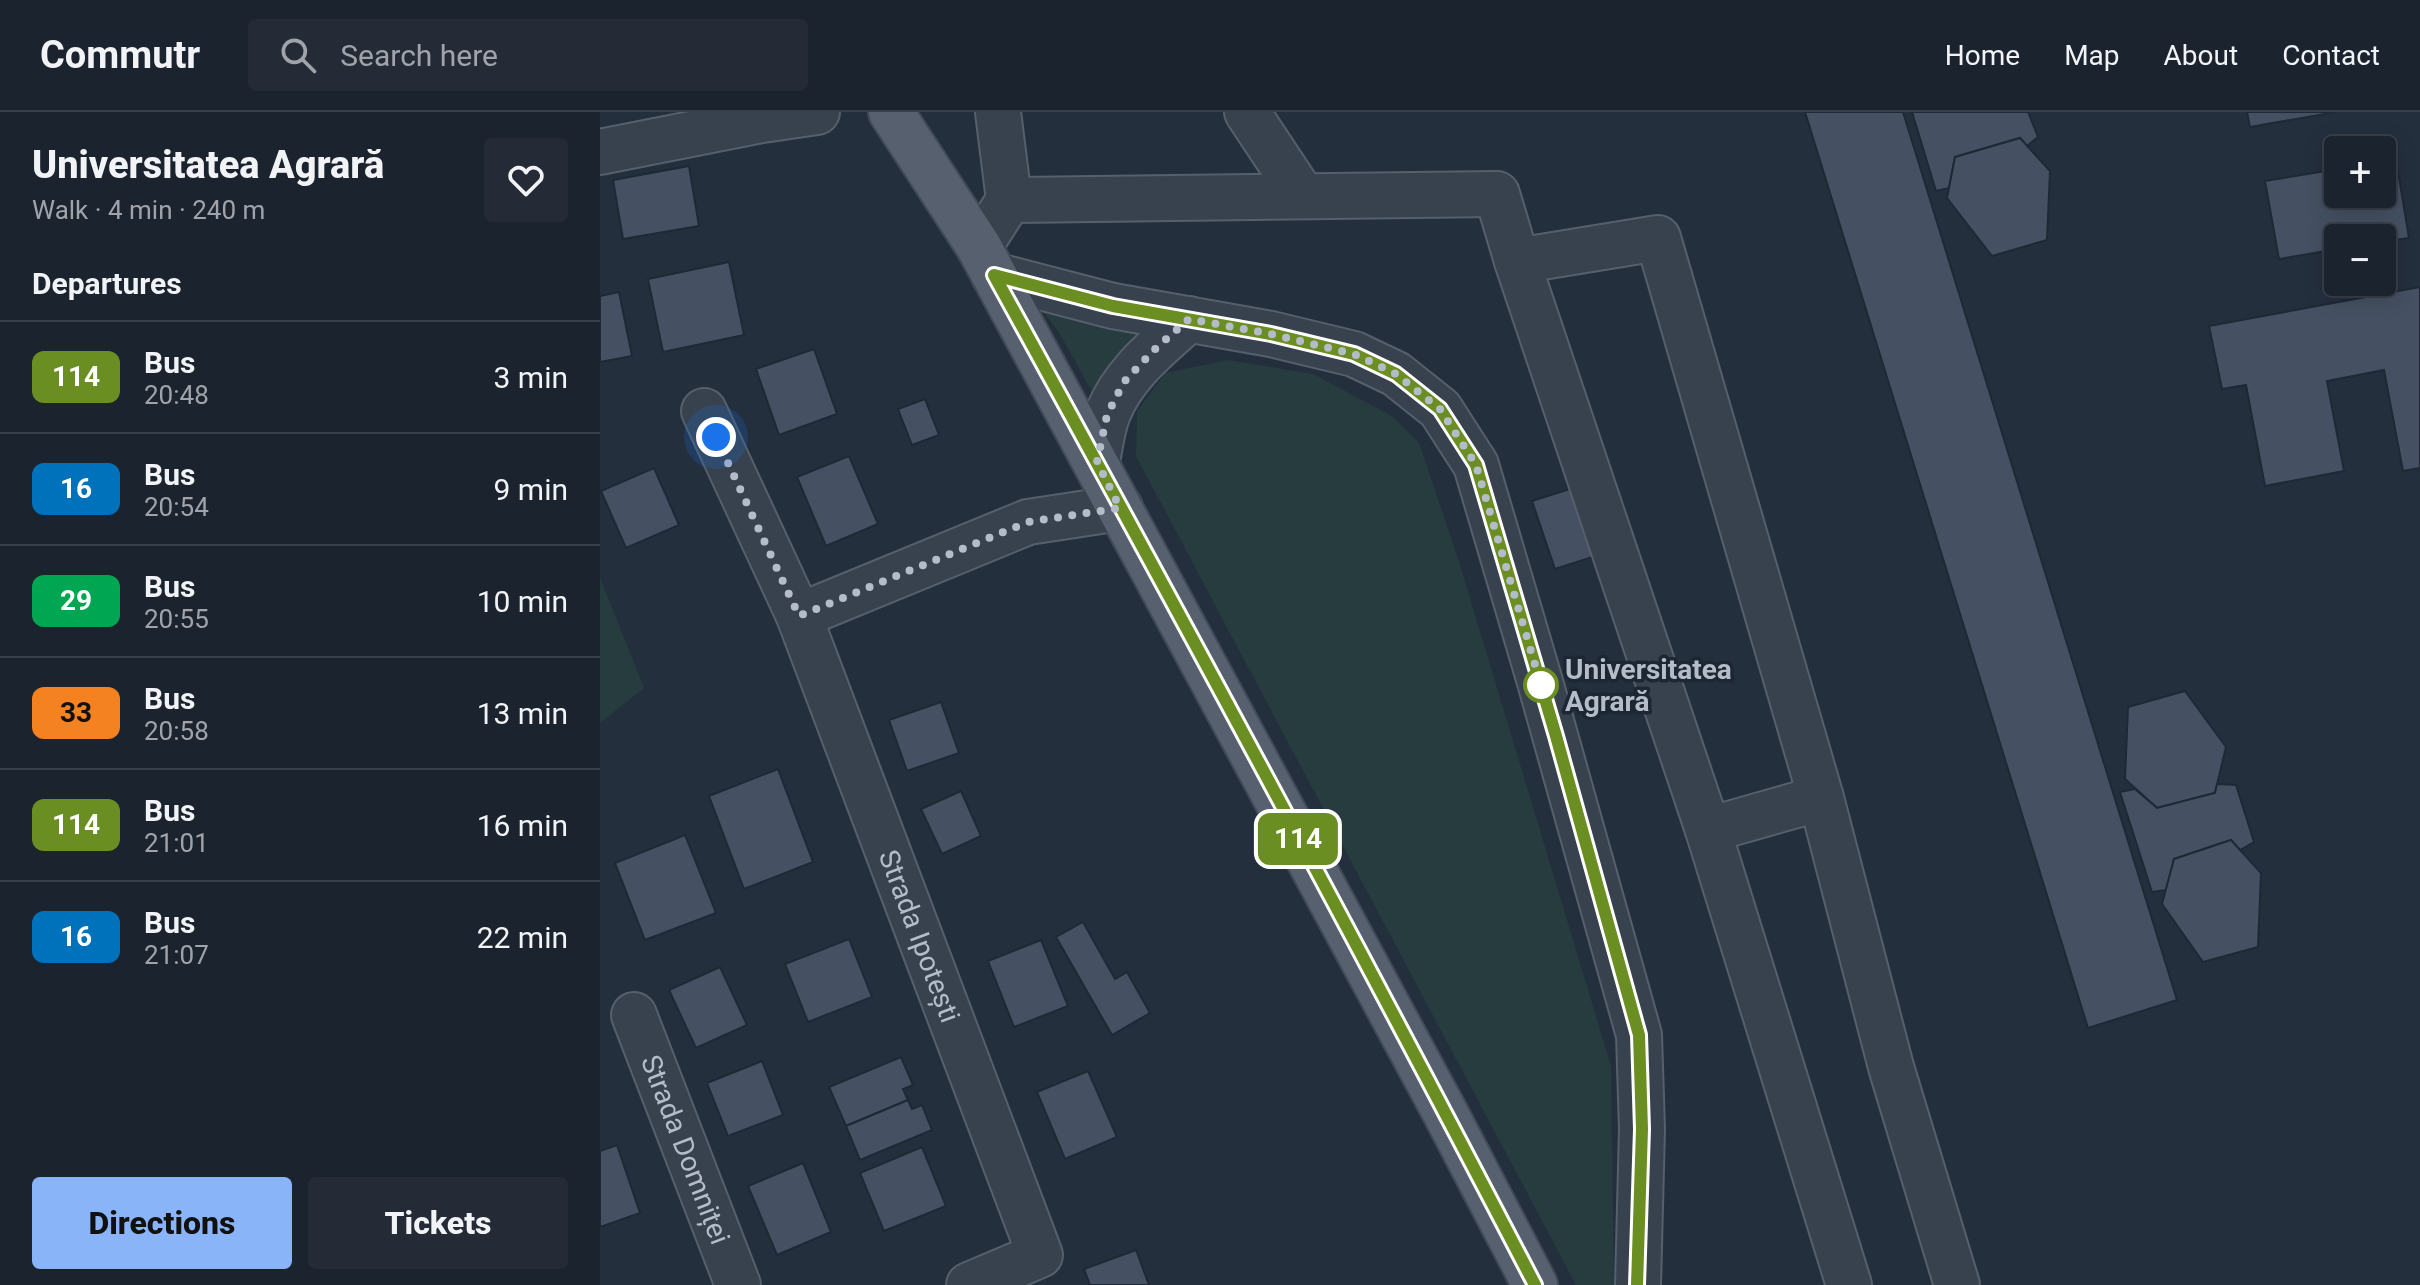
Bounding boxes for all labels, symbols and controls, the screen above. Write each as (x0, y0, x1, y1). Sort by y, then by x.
search box (248, 19, 808, 91)
text: Commutr (40, 33, 200, 77)
icon: search (276, 33, 320, 77)
text: Search here (340, 38, 498, 73)
text: Home (1945, 39, 2020, 72)
text: Map (2064, 39, 2120, 72)
text: About (2164, 39, 2238, 72)
text: Contact (2282, 39, 2380, 72)
map controls (2324, 136, 2396, 296)
button: + (2324, 136, 2396, 208)
button: heart (484, 138, 568, 222)
text: Universitatea Agrară (32, 143, 384, 187)
text: Walk · 4 min · 240 m (32, 195, 265, 225)
button: − (2324, 224, 2396, 296)
text: Departures (32, 266, 182, 301)
text: Bus (144, 345, 195, 380)
text: 114 (52, 360, 100, 393)
text: 3 min (494, 360, 568, 395)
text: 20:48 (144, 380, 209, 410)
your location (696, 417, 736, 457)
text: Bus (144, 457, 195, 492)
text: 16 (60, 472, 92, 505)
text: 9 min (494, 472, 568, 507)
text: 20:54 (144, 492, 209, 522)
text: Bus (144, 569, 195, 604)
text: 29 (60, 584, 92, 617)
text: 10 min (477, 584, 568, 619)
text: 20:55 (144, 604, 209, 634)
place label: Universitatea Agrară (1565, 653, 1732, 718)
marker: Universitatea Agrară (1524, 668, 1558, 702)
text: Bus (144, 681, 195, 716)
text: 33 (60, 696, 92, 729)
text: 13 min (477, 696, 568, 731)
text: 20:58 (144, 716, 209, 746)
text: Bus (144, 793, 195, 828)
text: 114 (52, 808, 100, 841)
text: 16 min (477, 808, 568, 843)
line badge: 114 (1252, 813, 1344, 865)
text: 114 (1274, 822, 1322, 855)
text: 21:01 (144, 828, 209, 858)
street label: Strada Ipotești (872, 845, 967, 1027)
text: Bus (144, 905, 195, 940)
text: 16 (60, 920, 92, 953)
text: 22 min (477, 920, 568, 955)
text: 21:07 (144, 940, 209, 970)
street label: Strada Domniței (634, 1050, 737, 1249)
button: Directions (32, 1177, 292, 1269)
button: Tickets (308, 1177, 568, 1269)

